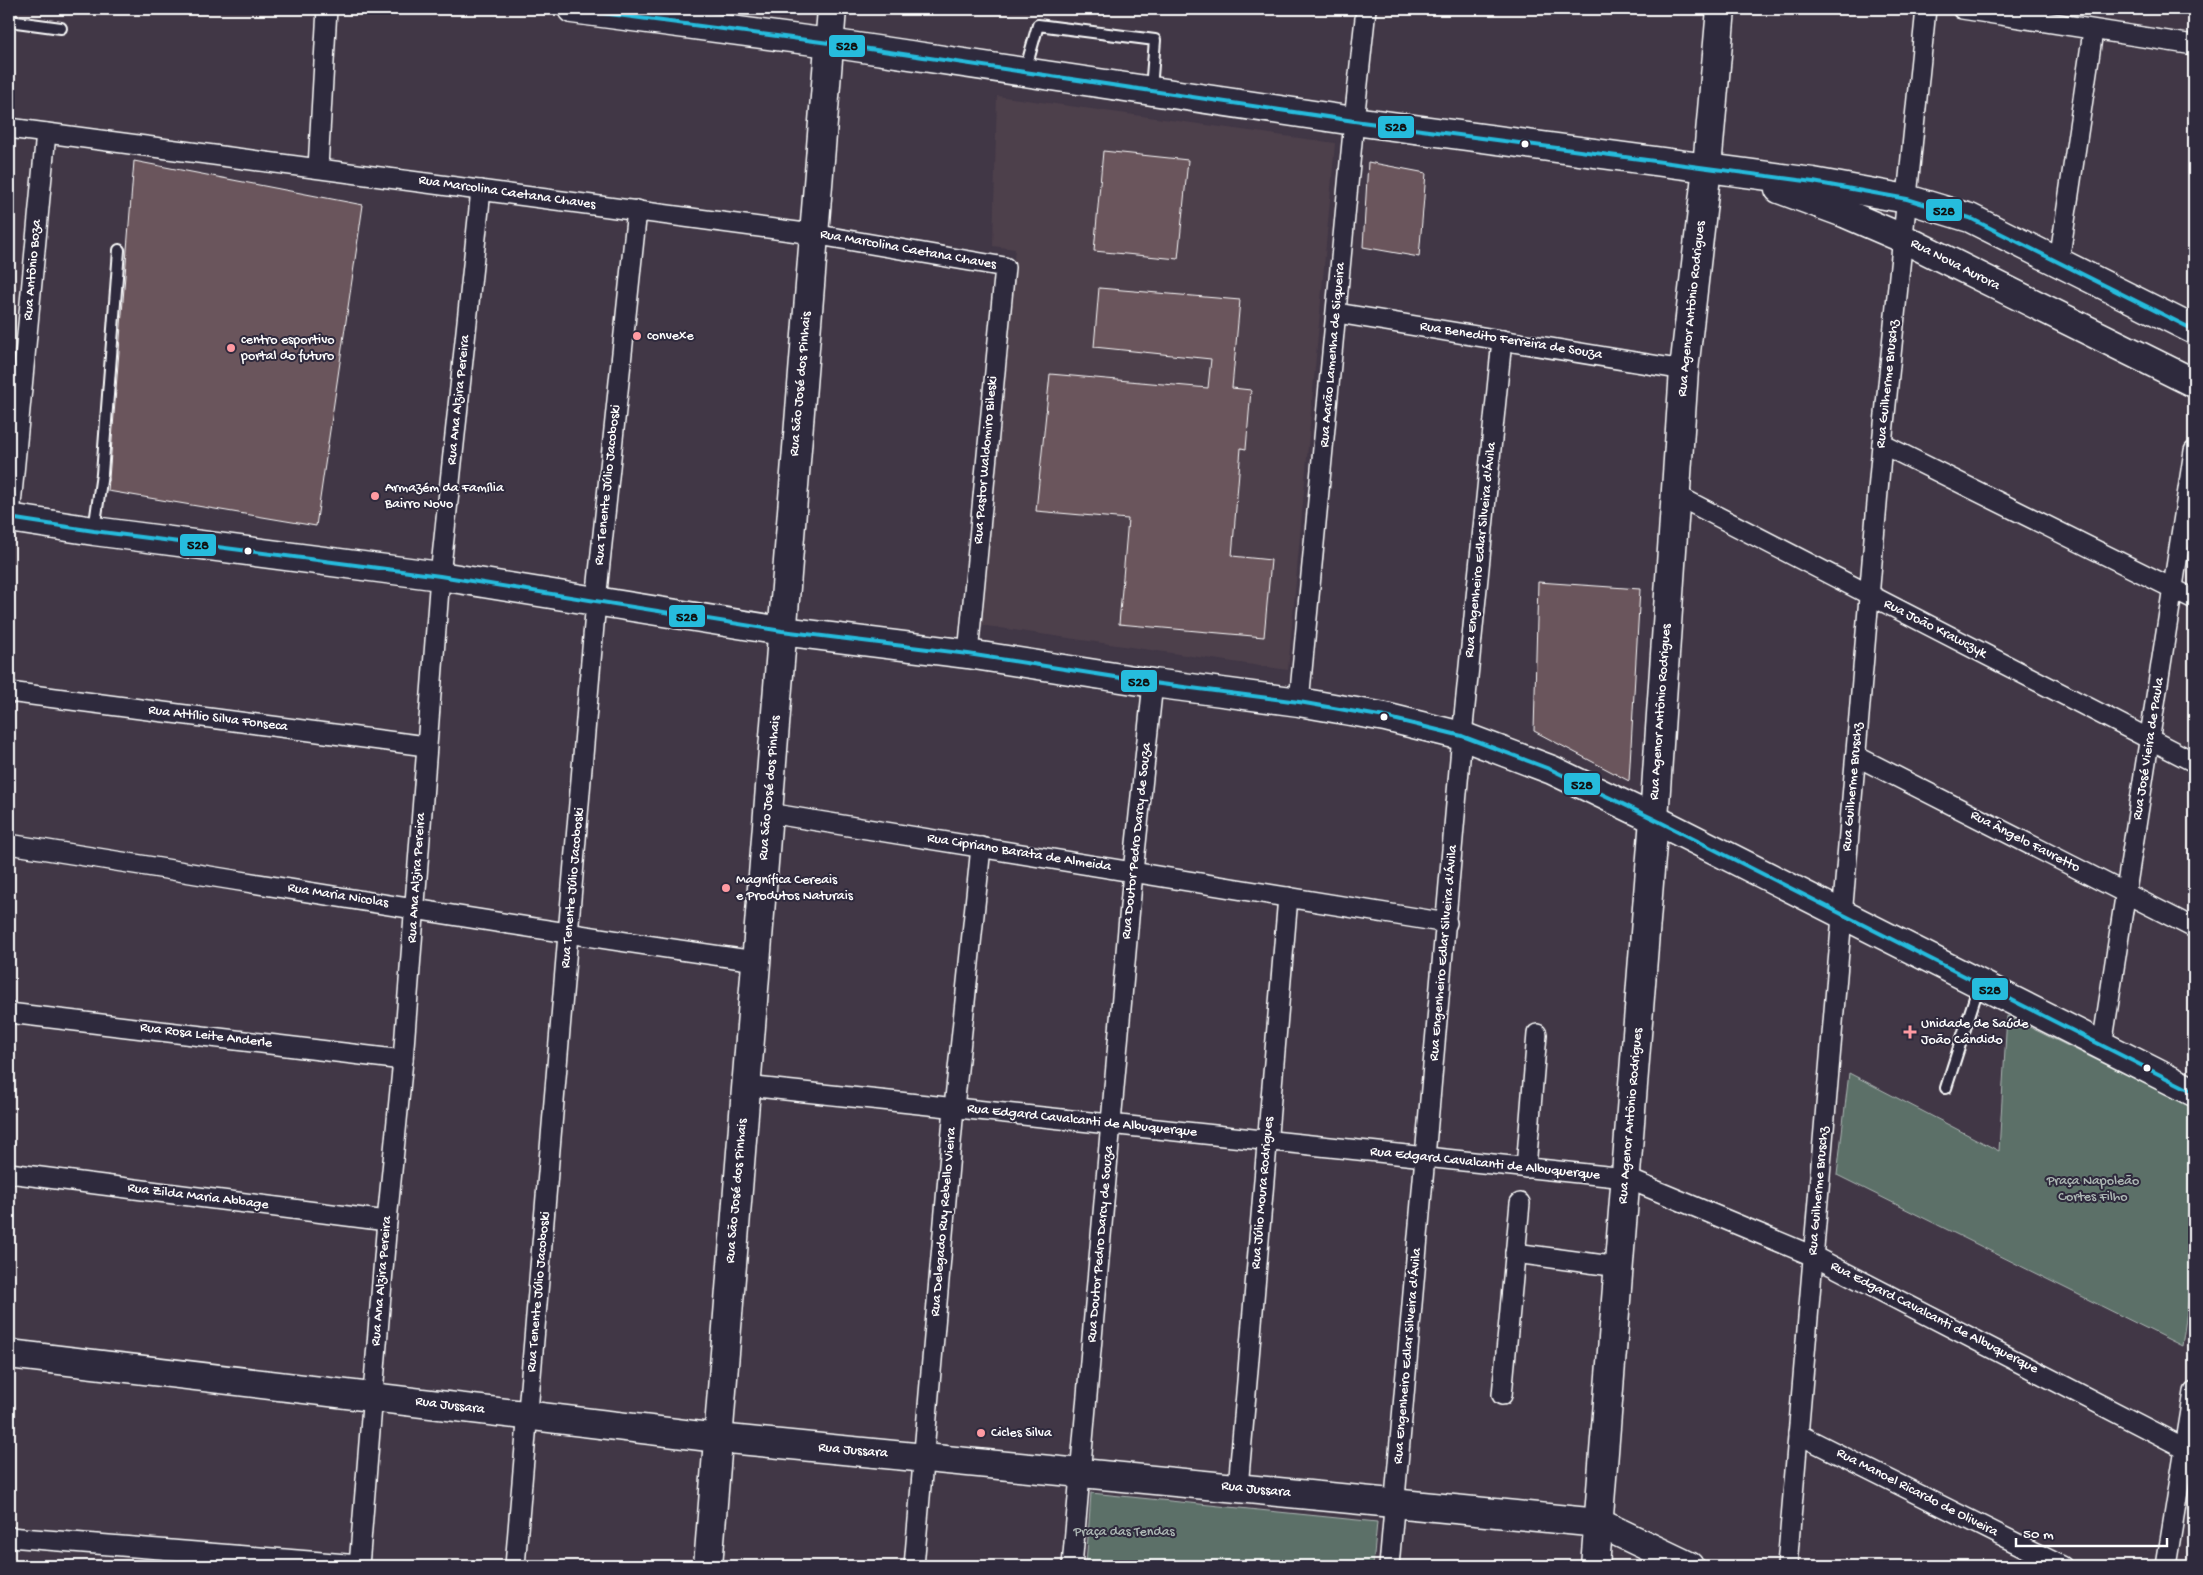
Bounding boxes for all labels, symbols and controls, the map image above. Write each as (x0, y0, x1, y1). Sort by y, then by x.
line badge: 528 (828, 34, 866, 58)
text: 528 (836, 39, 858, 56)
line badge: 528 (1377, 115, 1415, 139)
text: 528 (1385, 120, 1407, 137)
unlabelled marker (1520, 139, 1530, 149)
street label: Rua Marcolina Caetana Chaves (417, 172, 597, 214)
line badge: 528 (1925, 198, 1963, 222)
text: 528 (1933, 204, 1955, 221)
street label: Rua Antônio Boza (20, 217, 46, 321)
street label: Rua Agenor Antônio Rodrigues (1674, 220, 1710, 398)
street label: Rua Marcolina Caetana Chaves (819, 226, 998, 274)
street label: Rua Nova Aurora (1907, 235, 2004, 295)
street label: Rua Aarão Lamenha de Siqueira (1316, 260, 1350, 448)
street label: Rua São José dos Pinhais (786, 310, 816, 457)
street label: Rua Benedito Ferreira de Souza (1419, 318, 1605, 364)
street label: Rua Guilherme Bruschz (1873, 318, 1903, 449)
place label: convexe (647, 328, 694, 345)
marker: convexe (631, 330, 643, 342)
place label: centro esportivo portal do futuro (240, 332, 335, 365)
street label: Rua Ana Alzira Pereira (444, 333, 474, 466)
marker: centro esportivo portal do futuro (225, 342, 237, 354)
street label: Rua Pastor Waldomiro Bileski (970, 375, 1002, 545)
street label: Rua Tenente Júlio Jacoboski (591, 404, 625, 566)
street label: Rua Engenheiro Edlar Silveira d'Ávila (1461, 440, 1501, 659)
place label: Armazém da Família Bairro Novo (384, 480, 505, 513)
marker: Armazém da Família Bairro Novo (369, 490, 381, 502)
line badge: 528 (179, 533, 217, 557)
text: 528 (187, 538, 209, 555)
unlabelled marker (243, 546, 253, 556)
street label: Rua João Krawczyk (1881, 596, 1991, 663)
line badge: 528 (668, 604, 706, 628)
text: 528 (676, 610, 698, 627)
street label: Rua Agenor Antônio Rodrigues (1646, 623, 1676, 801)
line badge: 528 (1120, 669, 1158, 693)
text: 528 (1128, 675, 1150, 692)
street label: Rua José Vieira de Paula (2129, 675, 2169, 822)
street label: Rua Attílio Silva Fonseca (147, 702, 290, 736)
unlabelled marker (1379, 712, 1389, 722)
street label: Rua São José dos Pinhais (755, 714, 785, 861)
street label: Rua Guilherme Bruschz (1839, 721, 1867, 852)
street label: Rua Doutor Pedro Darcy de Souza (1118, 741, 1156, 940)
line badge: 528 (1563, 772, 1601, 796)
text: 528 (1571, 778, 1593, 795)
street label: Rua Ângelo Favretto (1967, 806, 2083, 877)
street label: Rua Tenente Júlio Jacoboski (557, 807, 589, 969)
street label: Rua Ana Alzira Pereira (404, 811, 430, 944)
street label: Rua Cipriano Barata de Almeida (926, 830, 1114, 876)
street label: Rua Engenheiro Edlar Silveira d'Ávila (1426, 843, 1462, 1062)
place label: Magnífica Cereais e Produtos Naturais (736, 872, 854, 905)
street label: Rua Maria Nicolas (286, 880, 390, 912)
marker: Magnífica Cereais e Produtos Naturais (720, 882, 732, 894)
line badge: 528 (1971, 977, 2009, 1001)
text: 528 (1979, 983, 2001, 1000)
place label: Unidade de Saúde João Cândido (1921, 1016, 2029, 1049)
street label: Rua Rosa Leite Anderle (139, 1019, 274, 1053)
marker: Unidade de Saúde João Cândido (1903, 1025, 1917, 1039)
street label: Rua Agenor Antônio Rodrigues (1615, 1027, 1647, 1205)
unlabelled marker (2142, 1063, 2152, 1073)
street label: Rua Edgard Cavalcanti de Albuquerque (966, 1100, 1199, 1142)
street label: Rua Júlio Moura Rodrigues (1248, 1115, 1278, 1270)
street label: Rua São José dos Pinhais (722, 1117, 752, 1264)
street label: Rua Delegado Ruy Rebello Vieira (927, 1125, 961, 1317)
street label: Rua Guilherme Bruschz (1805, 1125, 1833, 1256)
street label: Rua Edgard Cavalcanti de Albuquerque (1369, 1143, 1602, 1185)
street label: Rua Doutor Pedro Darcy de Souza (1084, 1144, 1118, 1343)
park label: Praça Napoleão Cortes Filho (2046, 1173, 2139, 1206)
street label: Rua Zilda Maria Abbage (126, 1180, 270, 1214)
street label: Rua Tenente Júlio Jacoboski (523, 1211, 555, 1373)
street label: Rua Ana Alzira Pereira (368, 1214, 396, 1347)
street label: Rua Engenheiro Edlar Silveira d'Ávila (1390, 1246, 1426, 1465)
street label: Rua Edgard Cavalcanti de Albuquerque (1827, 1258, 2042, 1378)
street label: Rua Jussara (414, 1393, 487, 1419)
place label: Cicles Silva (991, 1425, 1053, 1442)
marker: Cicles Silva (975, 1427, 987, 1439)
street label: Rua Jussara (817, 1439, 890, 1463)
street label: Rua Manoel Ricardo de Oliveira (1833, 1445, 2002, 1542)
street label: Rua Jussara (1220, 1478, 1293, 1502)
scale bar (2016, 1515, 2167, 1547)
park label: Praça das Tendas (1072, 1524, 1175, 1541)
text: 50 m (2023, 1526, 2054, 1544)

